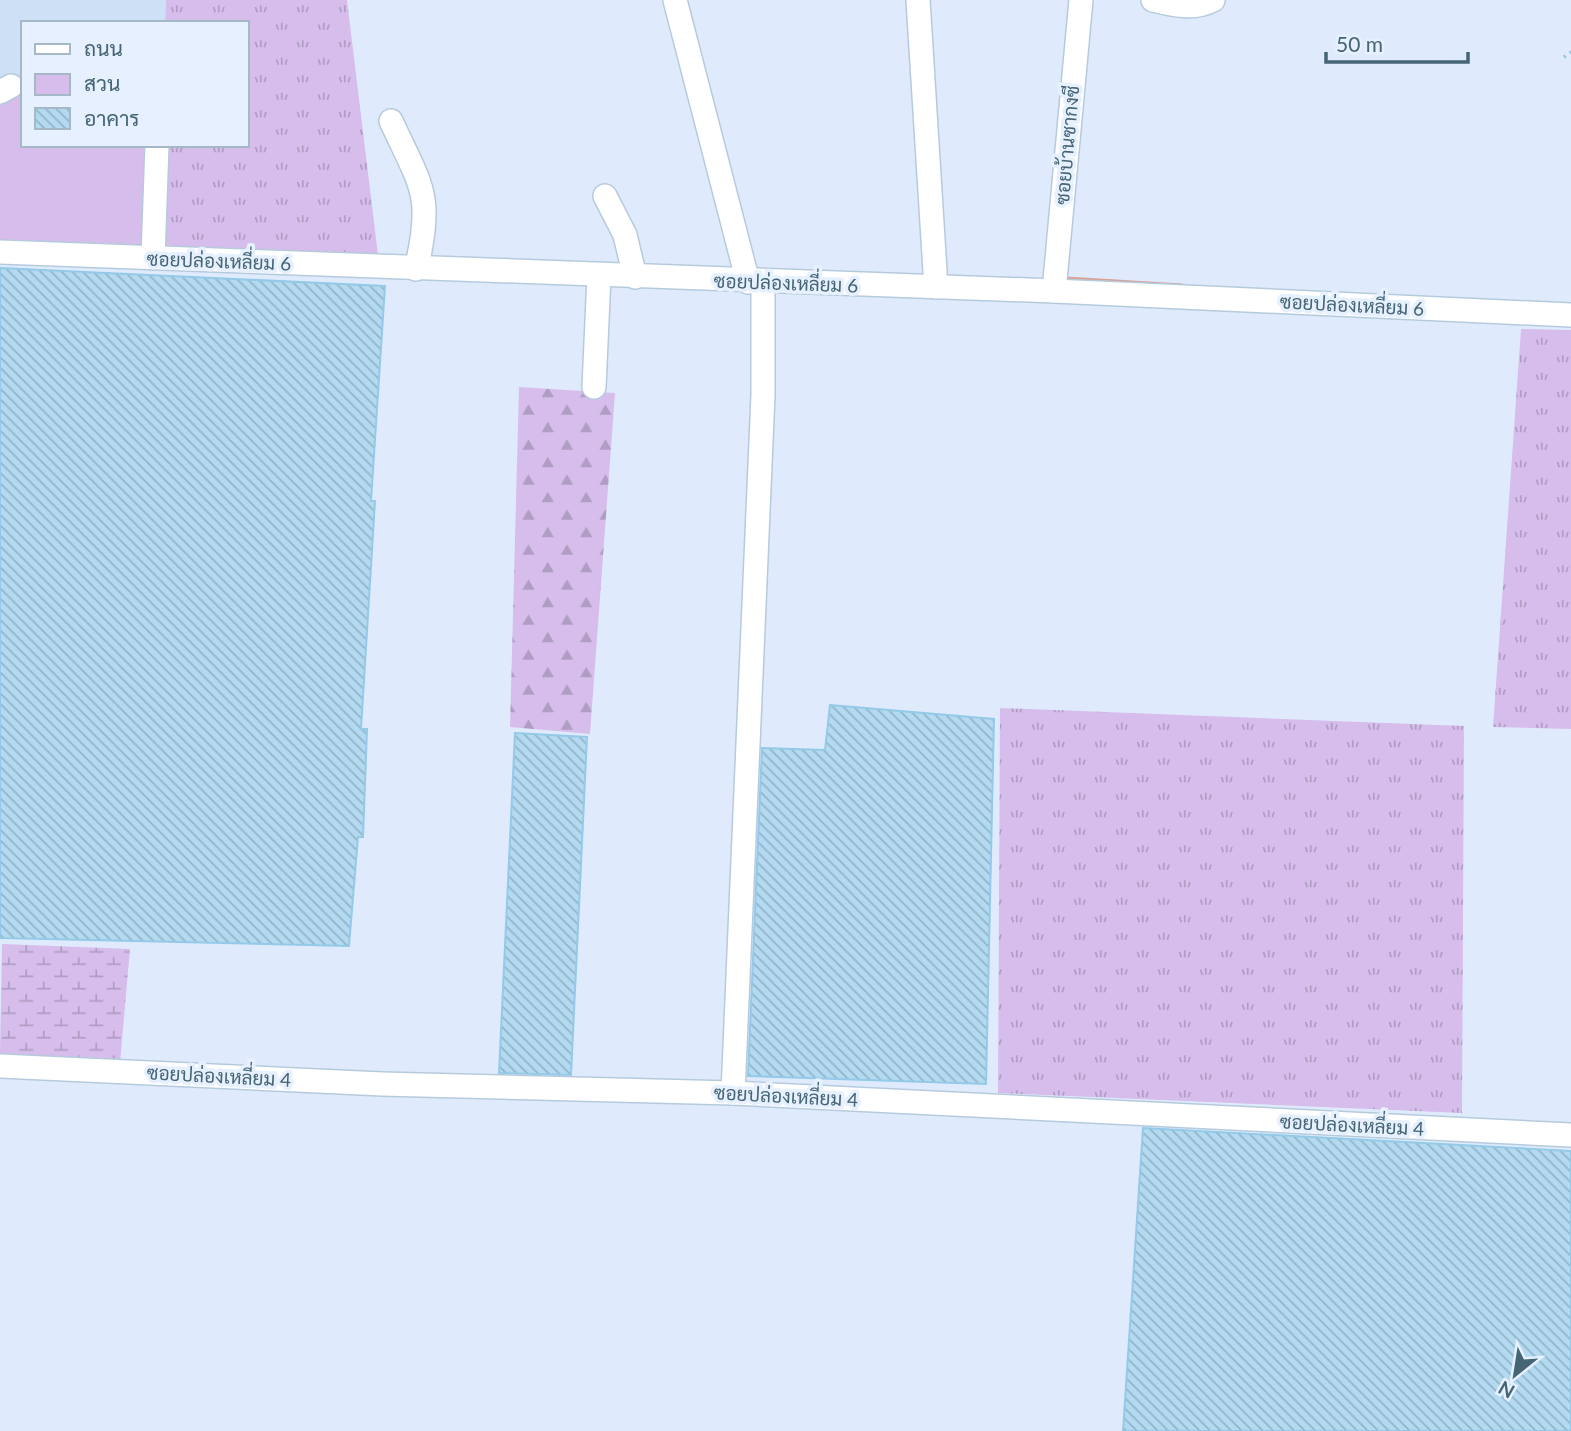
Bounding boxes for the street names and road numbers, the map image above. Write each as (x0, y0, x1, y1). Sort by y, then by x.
street label: ซอยบ้านซากงซี (1050, 84, 1083, 205)
street label: ซอยปล่องเหลี่ยม 6 (146, 241, 292, 275)
street label: ซอยปล่องเหลี่ยม 6 (713, 263, 859, 297)
street label: ซอยปล่องเหลี่ยม 6 (1279, 284, 1425, 320)
street label: ซอยปล่องเหลี่ยม 4 (146, 1055, 292, 1091)
street label: ซอยปล่องเหลี่ยม 4 (713, 1075, 859, 1111)
street label: ซอยปล่องเหลี่ยม 4 (1279, 1104, 1425, 1140)

